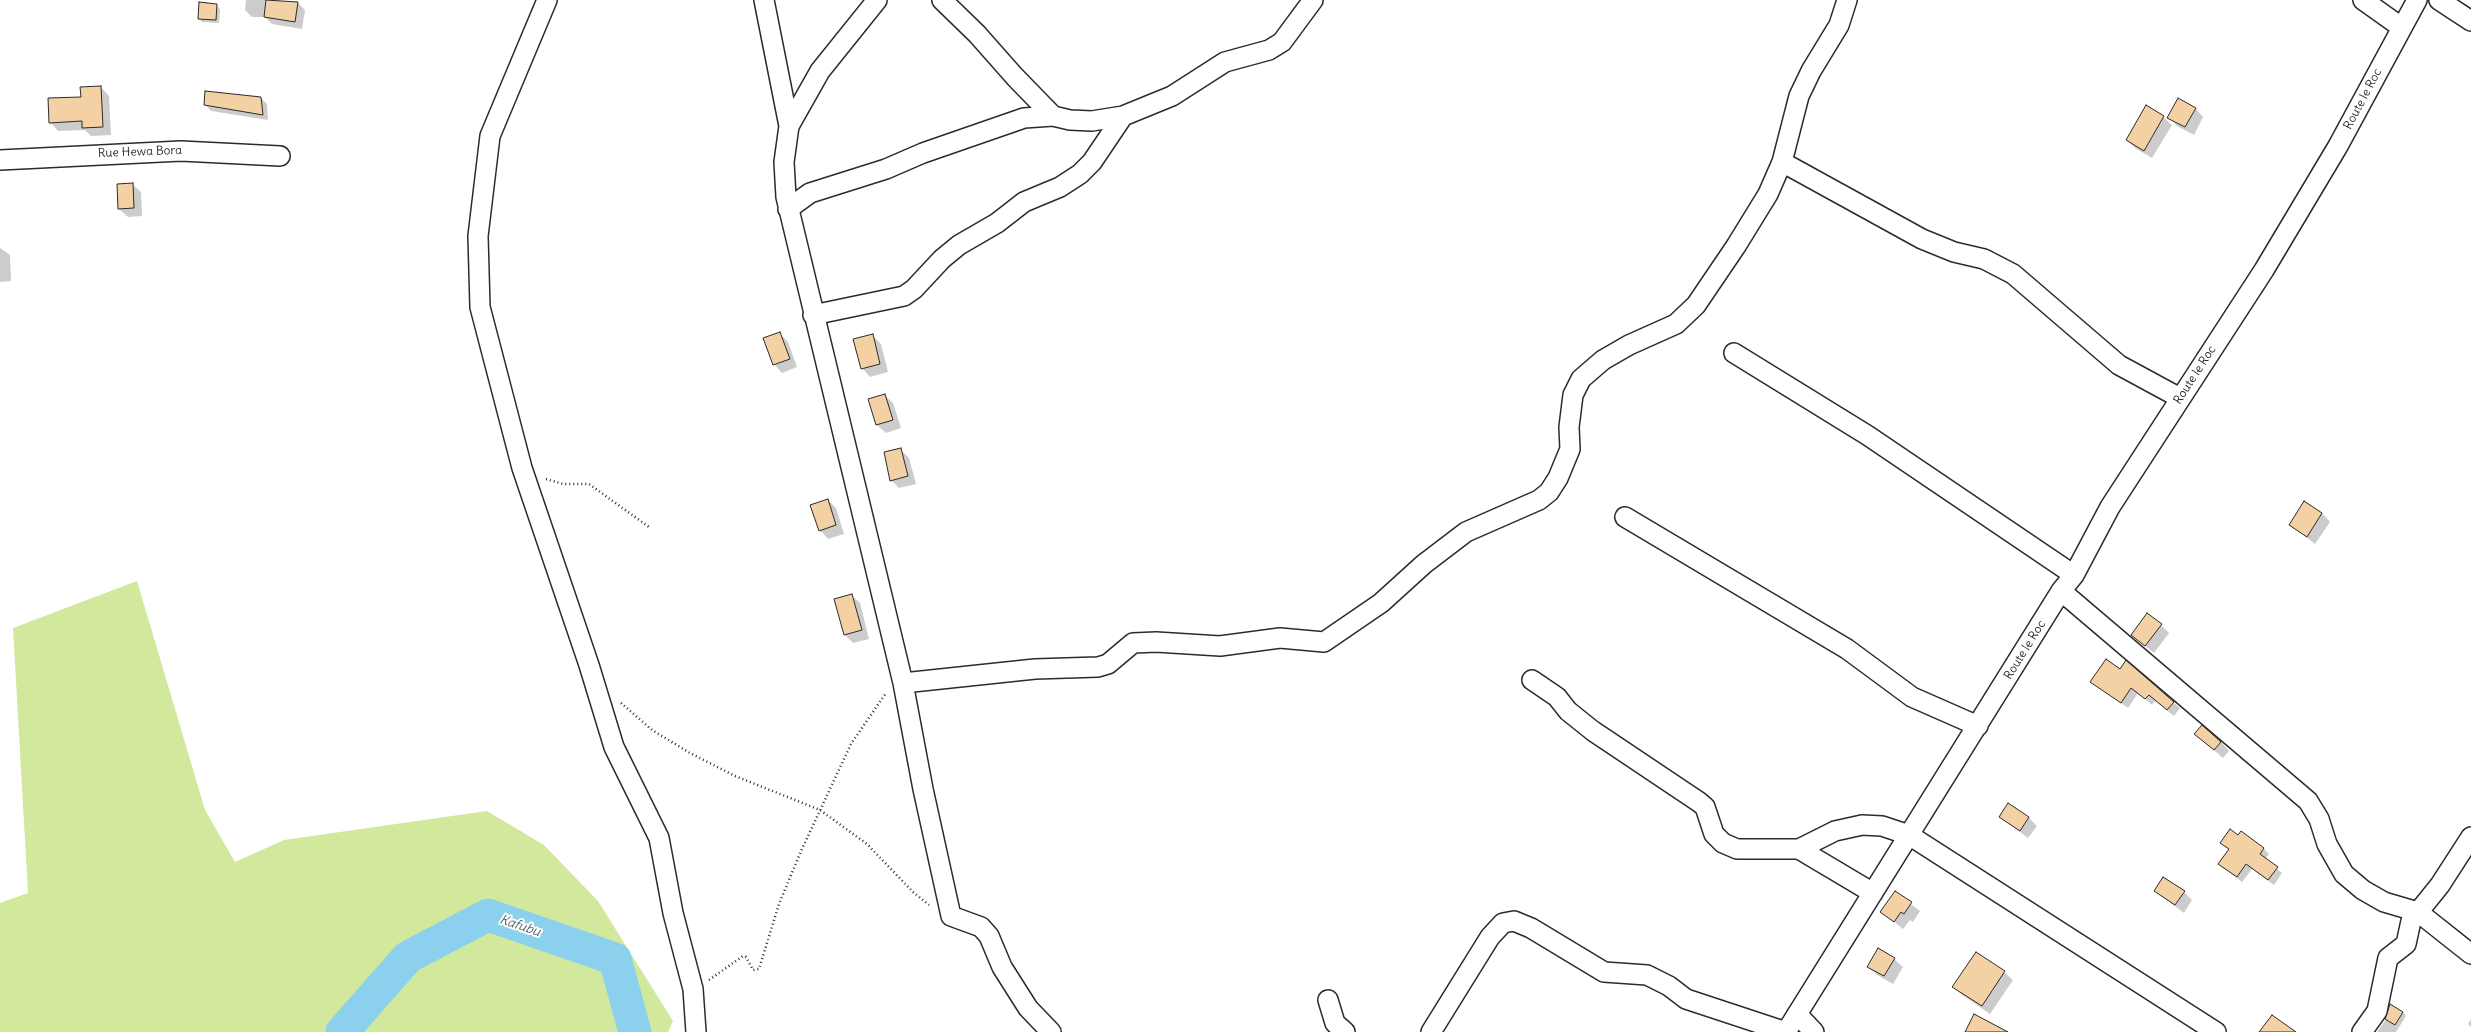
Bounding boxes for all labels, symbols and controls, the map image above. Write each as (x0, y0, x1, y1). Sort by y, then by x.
street label: Route le Roc (2341, 66, 2385, 132)
street label: Rue Hewa Bora (98, 143, 182, 161)
street label: Route le Roc (2171, 343, 2219, 407)
street label: Route le Roc (2001, 618, 2049, 682)
water label: Kafubu (498, 912, 542, 940)

